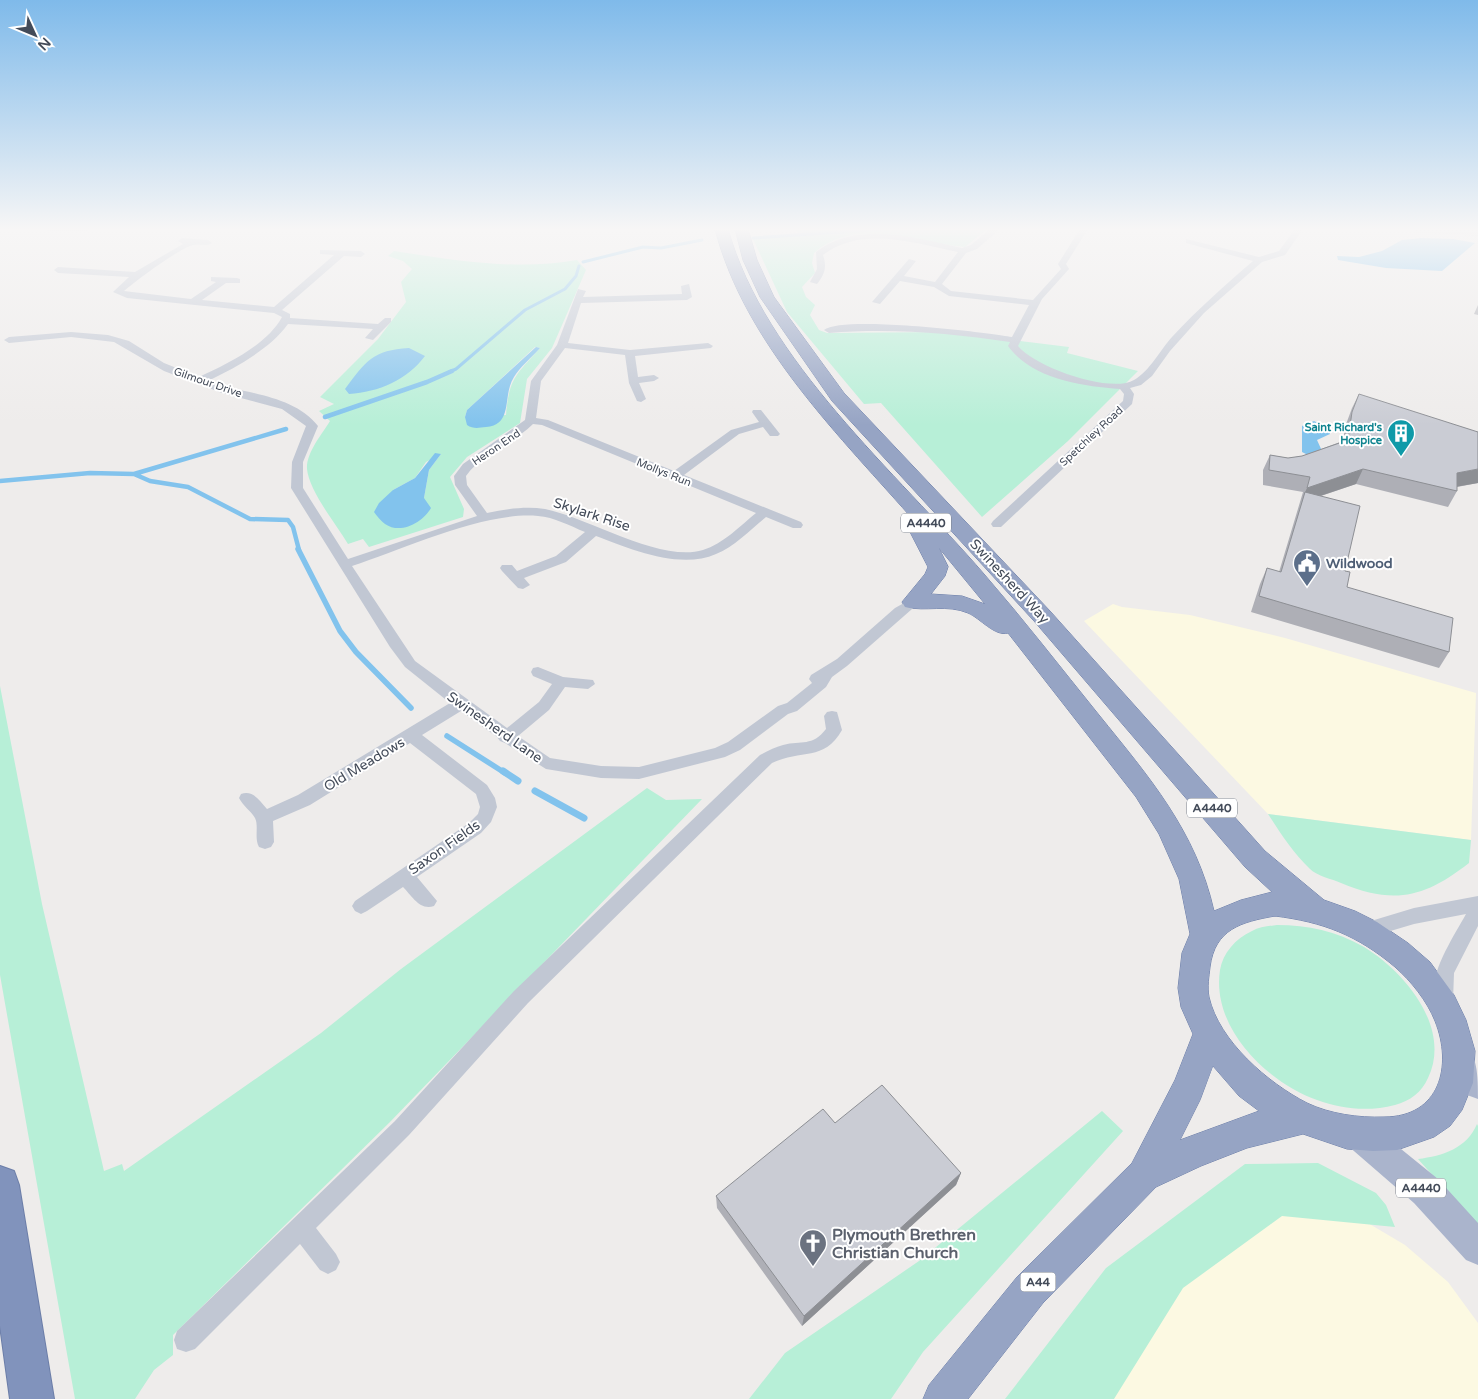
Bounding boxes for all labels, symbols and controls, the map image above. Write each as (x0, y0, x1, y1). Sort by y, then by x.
north arrow (10, 10, 60, 60)
text: N (34, 34, 54, 54)
street label: Gilmour Drive (172, 365, 244, 400)
street label: Spetchley Road (1057, 404, 1126, 469)
building icon: Saint Richard's Hospice (1386, 418, 1416, 457)
place label: Saint Richard's Hospice (1305, 421, 1383, 448)
street label: Heron End (470, 427, 523, 468)
street label: Mollys Run (635, 456, 693, 489)
street label: Skylark Rise (551, 494, 632, 535)
road number: A4440 (901, 514, 951, 532)
street label: Swinesherd Way (966, 536, 1053, 627)
public building icon: Wildwood (1292, 548, 1322, 587)
place label: Wildwood (1326, 555, 1393, 572)
street label: Swinesherd Lane (444, 688, 546, 767)
street label: Old Meadows (321, 733, 408, 795)
road number: A4440 (1187, 798, 1237, 818)
street label: Saxon Fields (405, 816, 484, 878)
road number: A4440 (1396, 1178, 1446, 1198)
place label: Plymouth Brethren Christian Church (832, 1225, 976, 1263)
church icon: Plymouth Brethren Christian Church (798, 1228, 828, 1267)
road number: A44 (1020, 1272, 1056, 1291)

